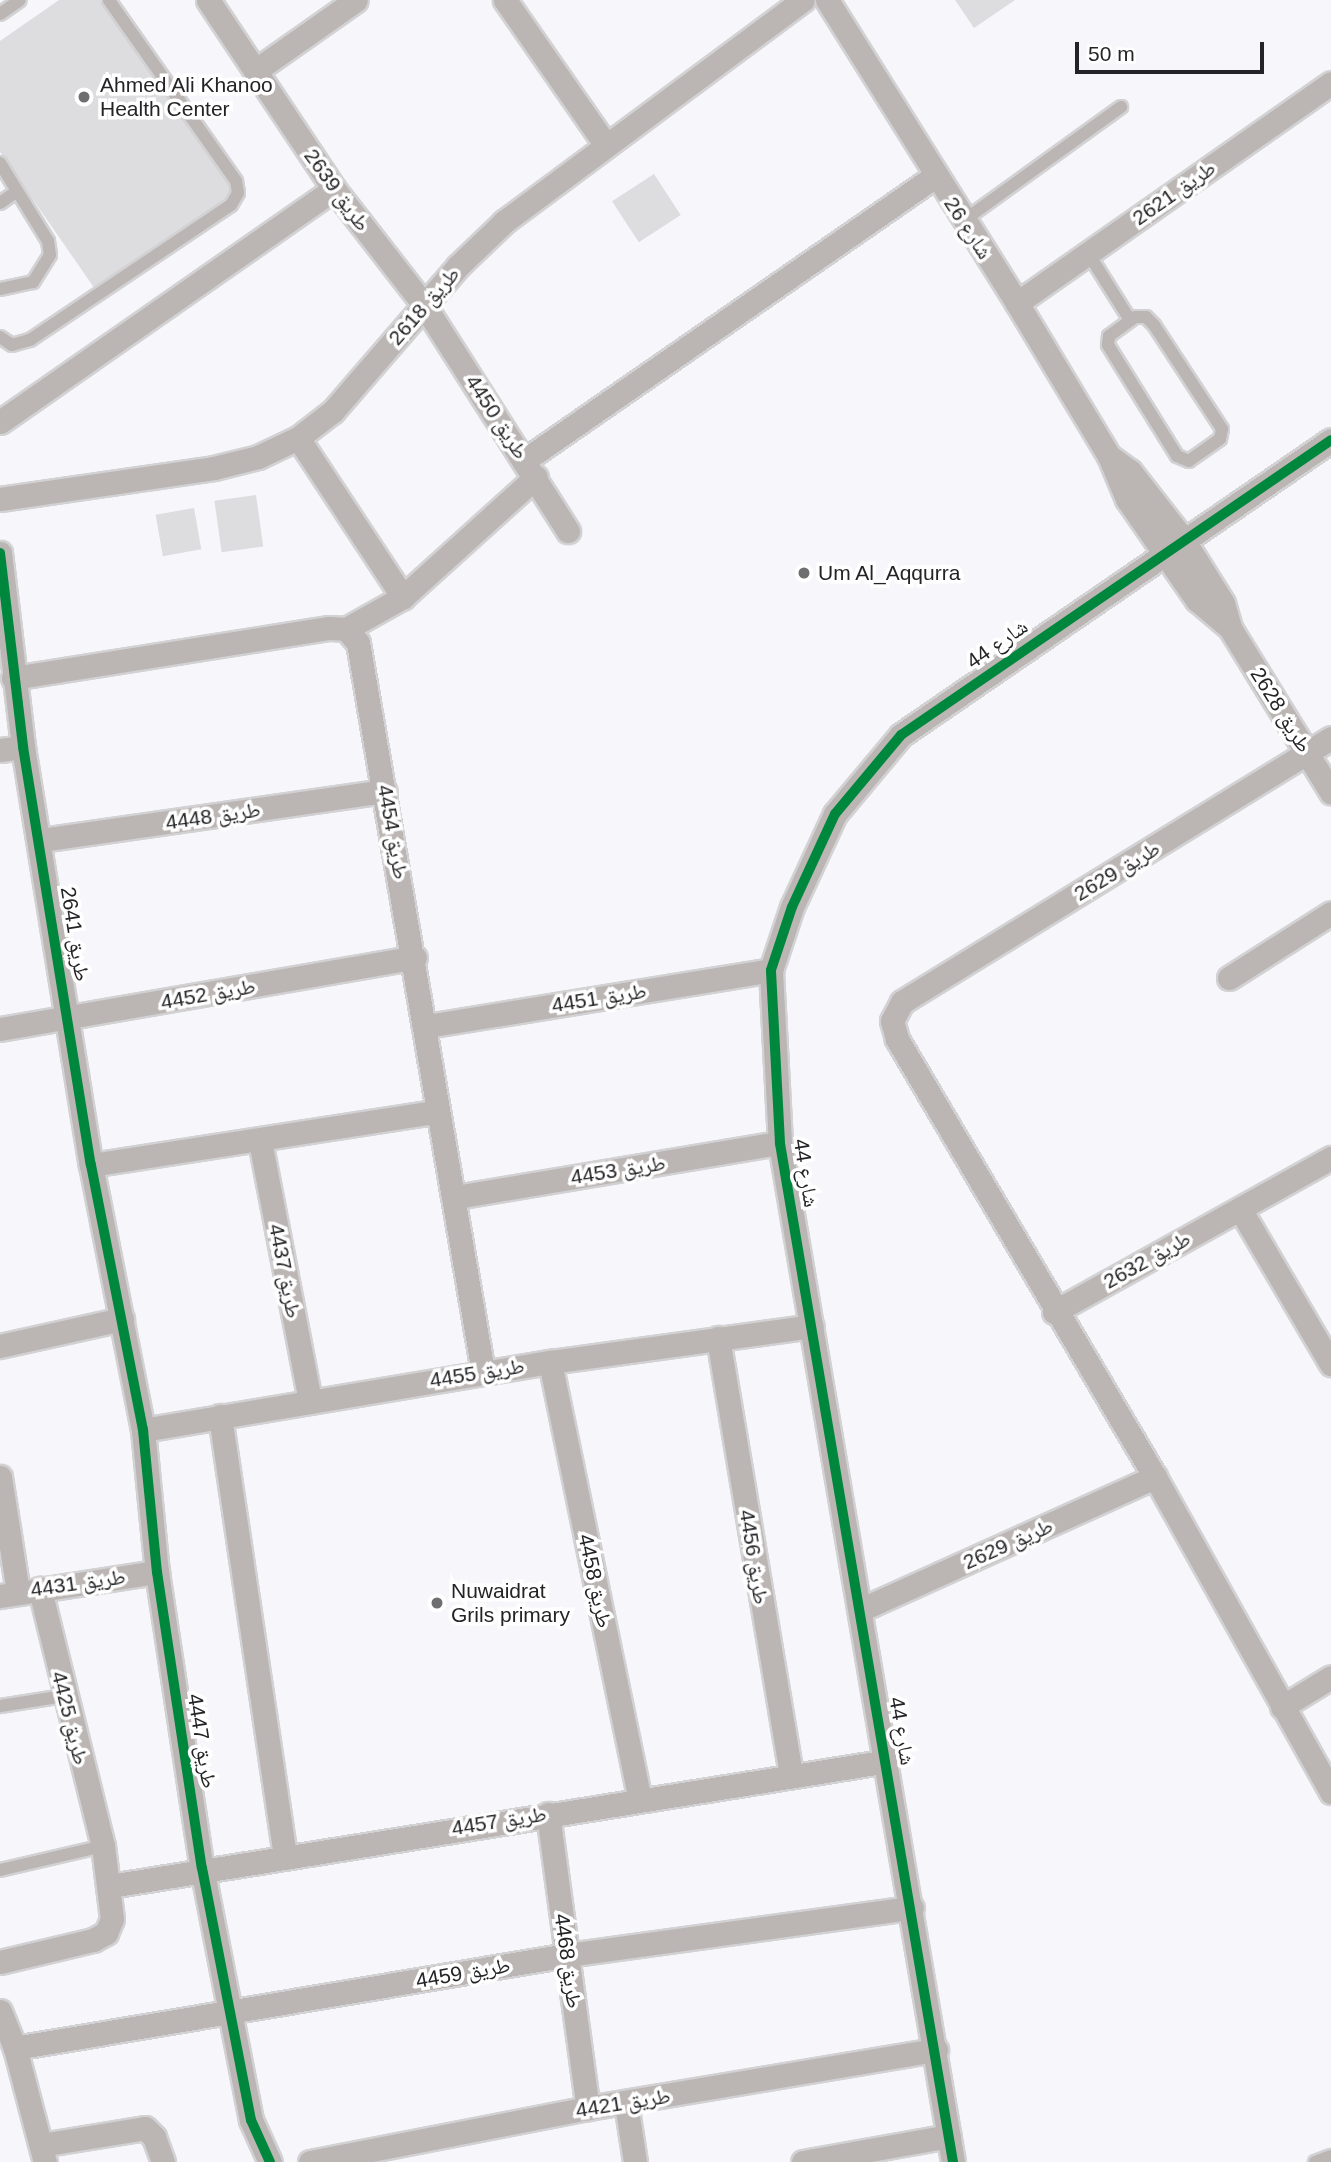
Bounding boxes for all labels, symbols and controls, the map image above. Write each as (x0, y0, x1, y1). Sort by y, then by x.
scale bar (1079, 28, 1268, 72)
text: 50 m (1088, 42, 1135, 65)
place label: Ahmed Ali Khanoo Health Center (100, 72, 274, 122)
marker: Ahmed Ali Khanoo Health Center (74, 87, 94, 107)
street label: طريق 2639 (299, 144, 375, 236)
street label: طريق 2621 (1128, 155, 1220, 231)
street label: شارع 26 (939, 192, 997, 264)
street label: طريق 2618 (383, 262, 465, 350)
street label: طريق 4450 (460, 370, 534, 464)
place label: Um Al_Aqqurra (818, 560, 962, 586)
marker: Um Al_Aqqurra (796, 565, 812, 581)
street label: شارع 44 (961, 614, 1033, 674)
street label: طريق 2628 (1245, 663, 1317, 757)
street label: طريق 4454 (372, 783, 414, 881)
street label: طريق 4448 (164, 797, 262, 835)
street label: طريق 2629 (1070, 836, 1164, 906)
street label: طريق 2641 (55, 885, 95, 983)
street label: طريق 4452 (159, 973, 257, 1015)
street label: طريق 4451 (550, 978, 648, 1018)
street label: شارع 44 (788, 1137, 824, 1209)
street label: طريق 4453 (569, 1150, 667, 1190)
street label: طريق 4437 (264, 1222, 306, 1320)
street label: طريق 2632 (1099, 1226, 1195, 1294)
street label: طريق 4455 (428, 1353, 526, 1393)
street label: طريق 4456 (734, 1508, 774, 1606)
street label: طريق 2629 (959, 1513, 1057, 1575)
street label: طريق 4458 (573, 1532, 617, 1630)
street label: طريق 4431 (29, 1564, 127, 1602)
place label: Nuwaidrat Grils primary (451, 1578, 570, 1628)
marker: Nuwaidrat Grils primary (429, 1595, 445, 1611)
street label: طريق 4425 (46, 1669, 94, 1767)
street label: طريق 4447 (182, 1692, 222, 1790)
street label: شارع 44 (884, 1695, 920, 1767)
street label: طريق 4457 (450, 1801, 548, 1841)
street label: طريق 4468 (549, 1912, 587, 2010)
street label: طريق 4459 (414, 1952, 512, 1994)
street label: طريق 4421 (574, 2083, 672, 2123)

